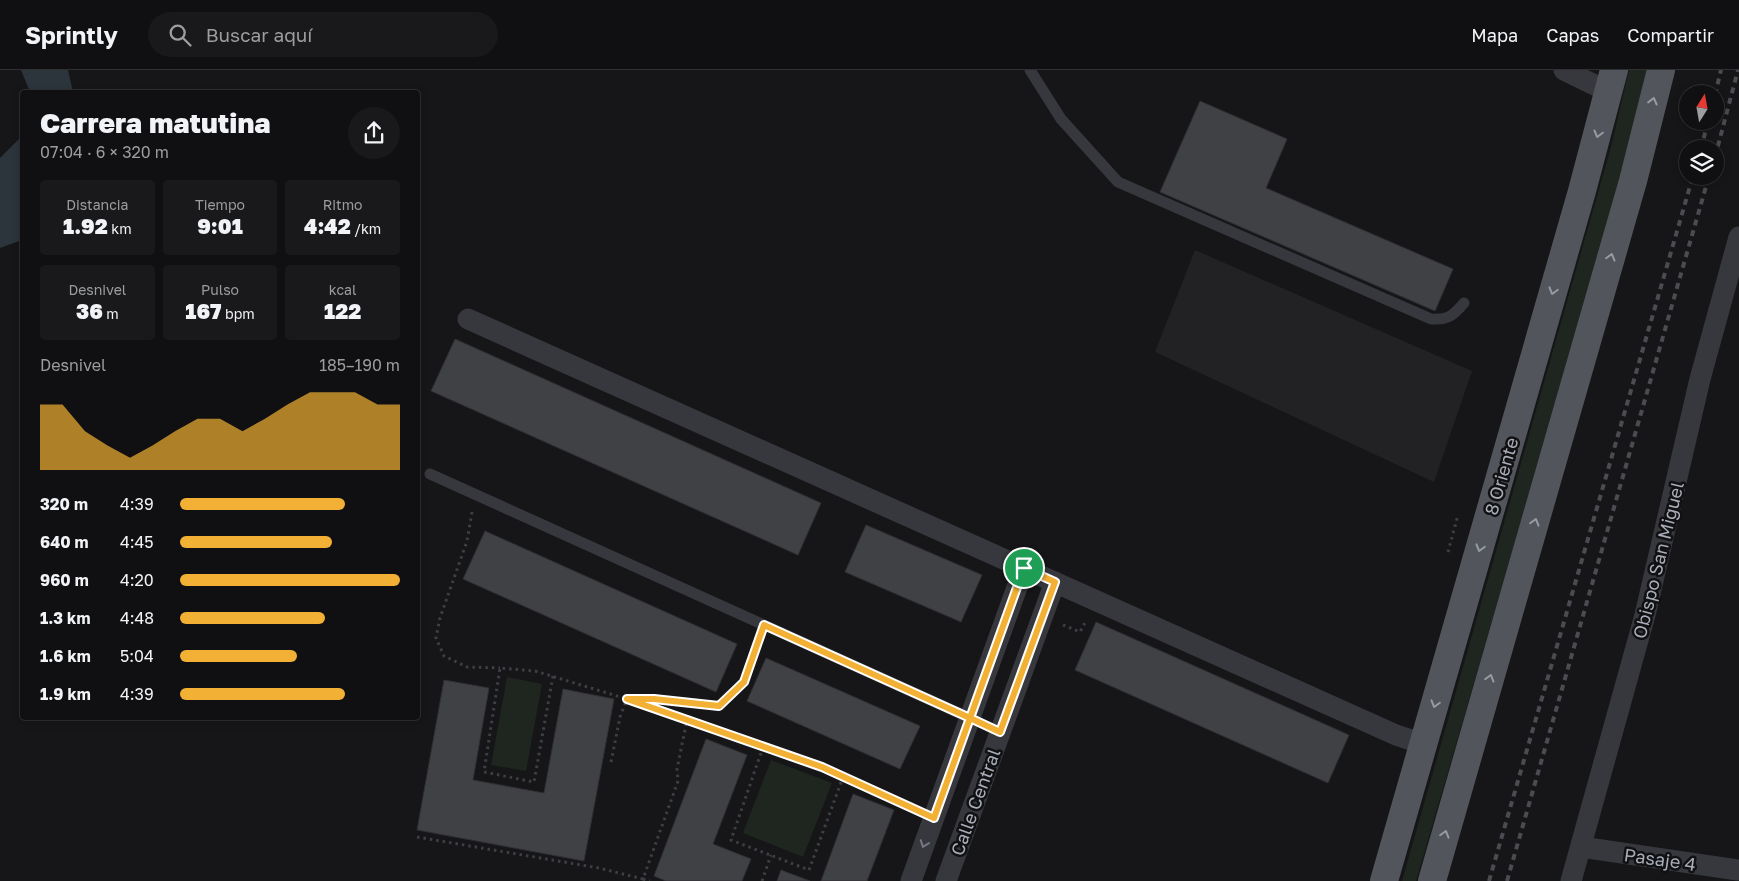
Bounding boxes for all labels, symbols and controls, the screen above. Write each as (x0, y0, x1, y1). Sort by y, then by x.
search box (148, 12, 498, 57)
text: Sprintly (25, 20, 118, 49)
icon: search (166, 21, 194, 49)
text: Buscar aquí (206, 23, 312, 46)
text: Mapa (1471, 24, 1518, 46)
text: Capas (1546, 24, 1599, 46)
text: Compartir (1627, 24, 1714, 46)
north arrow (1679, 85, 1724, 130)
map controls (1679, 85, 1724, 185)
one-way arrow (1647, 96, 1658, 105)
text: Carrera matutina (40, 106, 271, 139)
button: share (348, 107, 400, 159)
one-way arrow (1593, 130, 1604, 139)
button: layers (1679, 140, 1724, 185)
text: 07:04 · 6 × 320 m (40, 142, 169, 162)
text: Distancia (66, 196, 129, 213)
text: Tiempo (195, 196, 245, 213)
text: Ritmo (323, 196, 362, 213)
text: 1.92 (63, 213, 108, 239)
text: 9:01 (197, 213, 243, 239)
text: 4:42 (304, 213, 351, 239)
text: km (108, 220, 132, 237)
text: /km (351, 220, 381, 237)
one-way arrow (1605, 254, 1615, 262)
text: Desnivel (68, 281, 126, 298)
text: Pulso (201, 281, 239, 298)
text: kcal (329, 281, 356, 298)
one-way arrow (1549, 286, 1559, 294)
text: 36 (76, 298, 103, 324)
text: 167 (185, 298, 222, 324)
text: 122 (324, 298, 361, 324)
text: m (103, 305, 119, 322)
text: bpm (222, 305, 255, 322)
text: Desnivel (40, 355, 106, 375)
text: 185–190 m (319, 355, 400, 375)
street label: 8 Oriente (1479, 435, 1523, 517)
street label: Obispo San Miguel (1628, 479, 1688, 641)
text: 320 m (40, 494, 88, 514)
text: 4:39 (120, 494, 154, 514)
one-way arrow (1529, 518, 1539, 526)
text: 640 m (40, 532, 89, 552)
text: 4:45 (120, 532, 154, 552)
one-way arrow (1475, 543, 1486, 552)
pin (1003, 547, 1045, 589)
icon: arrive (1010, 554, 1038, 582)
text: 960 m (40, 570, 89, 590)
text: 4:20 (120, 570, 154, 590)
text: 1.3 km (40, 608, 90, 628)
text: 4:48 (120, 608, 154, 628)
text: 1.6 km (40, 646, 91, 666)
text: 5:04 (120, 646, 154, 666)
one-way arrow (1484, 674, 1494, 682)
text: 1.9 km (40, 684, 91, 704)
text: 4:39 (120, 684, 154, 704)
one-way arrow (1430, 699, 1440, 707)
street label: Calle Central (945, 745, 1005, 858)
one-way arrow (1440, 831, 1450, 839)
one-way arrow (920, 840, 930, 848)
street label: Pasaje 4 (1623, 843, 1697, 875)

